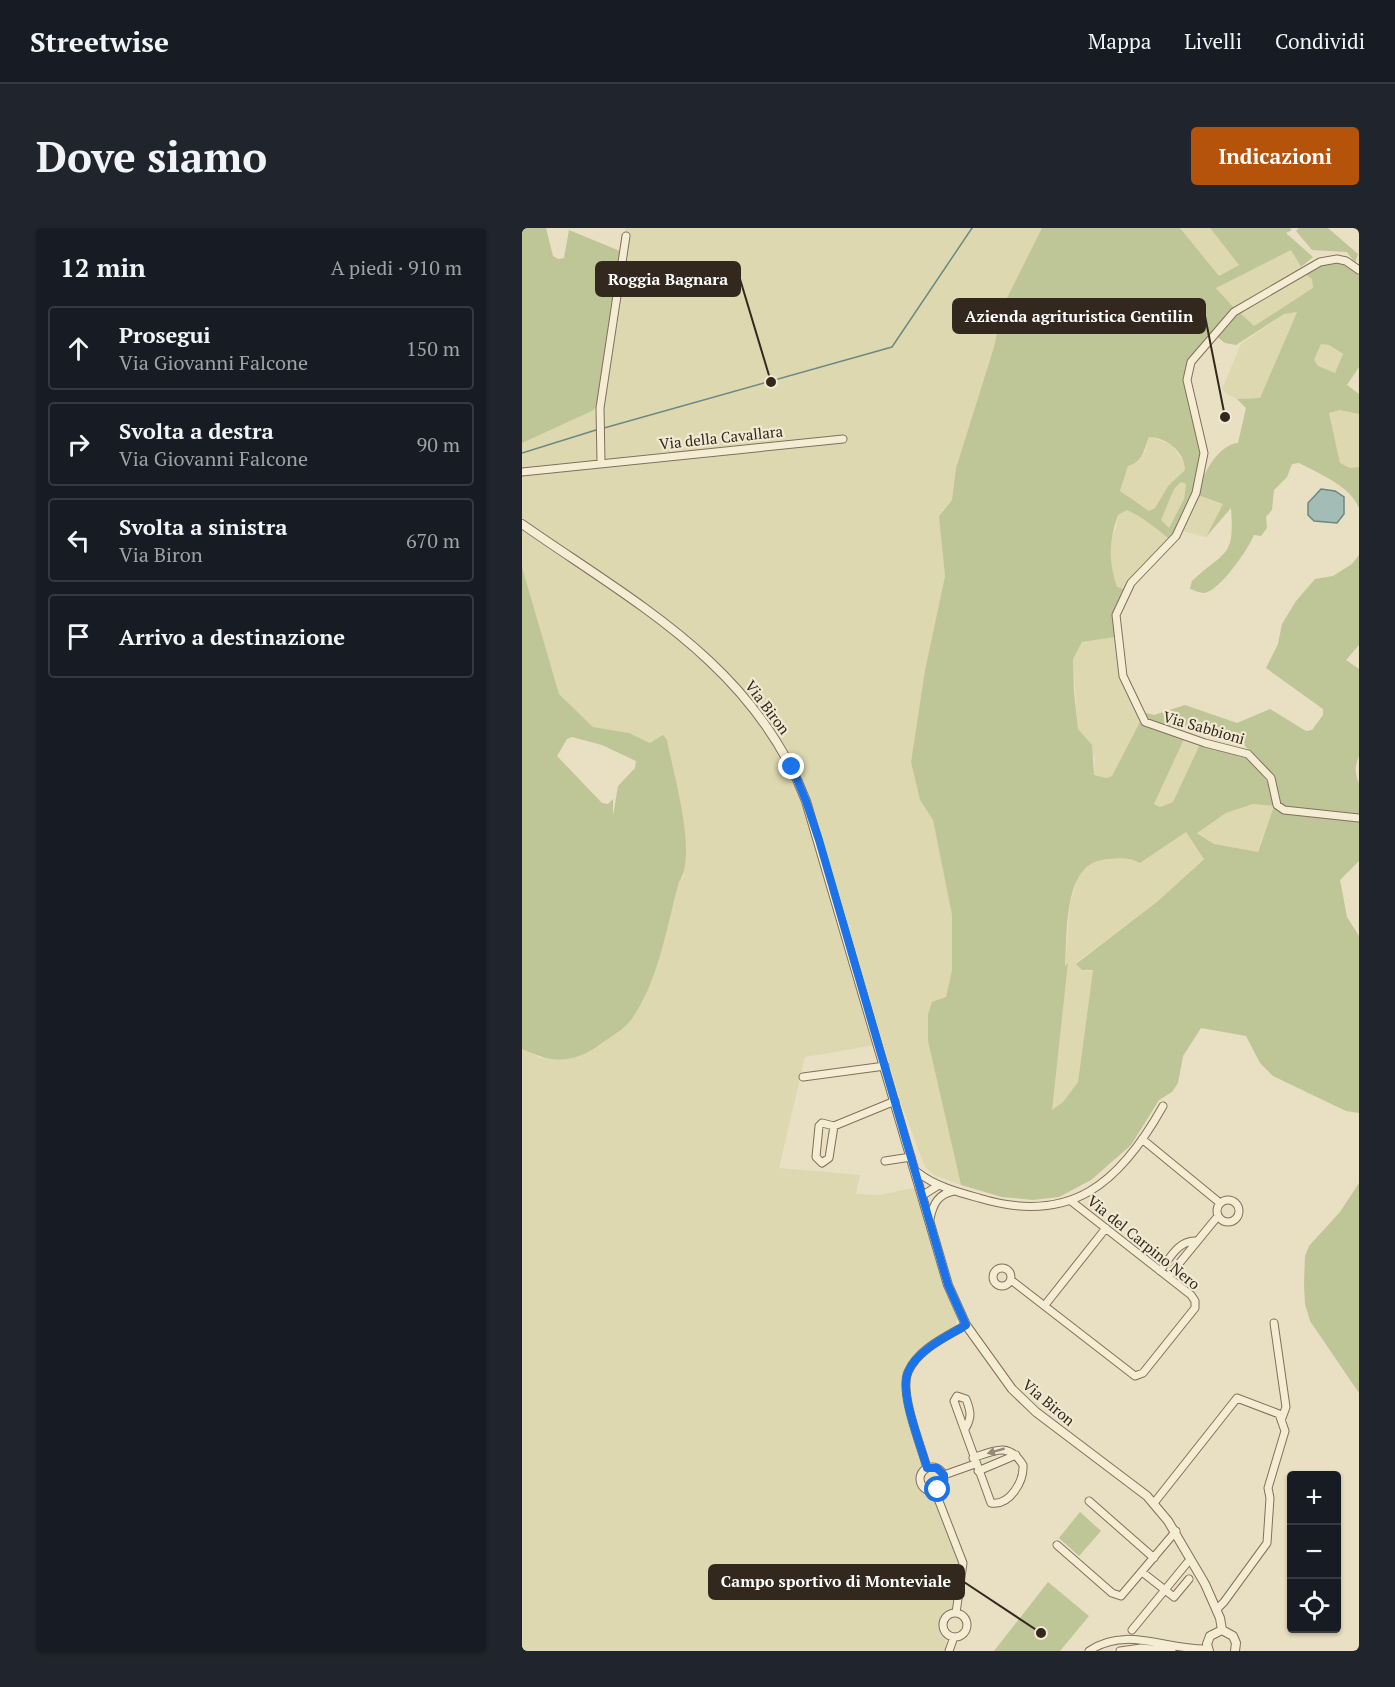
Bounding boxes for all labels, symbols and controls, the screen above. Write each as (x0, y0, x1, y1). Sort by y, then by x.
text: Streetwise (30, 23, 169, 60)
text: Mappa (1088, 27, 1151, 55)
text: Livelli (1184, 27, 1242, 55)
text: Condividi (1275, 27, 1365, 55)
button: Indicazioni (1191, 127, 1359, 185)
text: Dove siamo (36, 128, 267, 184)
text: 12 min (60, 250, 146, 284)
text: A piedi · 910 m (331, 254, 462, 281)
callout: Roggia Bagnara (596, 262, 740, 296)
text: Roggia Bagnara (608, 268, 728, 290)
callout: Azienda agrituristica Gentilin (953, 299, 1205, 333)
text: Azienda agrituristica Gentilin (965, 305, 1194, 327)
text: Prosegui (119, 320, 211, 349)
icon: ahead (62, 332, 95, 365)
text: 150 m (406, 335, 460, 362)
text: Via Giovanni Falcone (119, 349, 308, 376)
text: Svolta a destra (119, 416, 274, 445)
street label: Via della Cavallara (658, 421, 784, 453)
icon: right (62, 428, 95, 461)
text: 90 m (417, 431, 460, 458)
text: Via Giovanni Falcone (119, 445, 308, 472)
text: Svolta a sinistra (119, 512, 288, 541)
icon: left (62, 524, 95, 557)
text: 670 m (406, 527, 460, 554)
text: Via Biron (119, 541, 203, 568)
icon: arrive (62, 620, 95, 653)
text: Arrivo a destinazione (119, 622, 345, 651)
street label: Via Biron (741, 676, 795, 738)
street label: Via Sabbioni (1161, 706, 1247, 748)
route end (778, 753, 804, 779)
street label: Via del Carpino Nero (1084, 1190, 1204, 1294)
street label: Via Biron (1019, 1374, 1080, 1430)
one-way arrow (987, 1447, 1005, 1456)
map controls (1287, 1471, 1341, 1633)
button: + (1287, 1471, 1341, 1525)
route start (924, 1476, 950, 1502)
button: − (1287, 1525, 1341, 1579)
callout: Campo sportivo di Monteviale (709, 1565, 964, 1599)
text: Campo sportivo di Monteviale (721, 1570, 952, 1592)
button: locate (1287, 1579, 1341, 1633)

